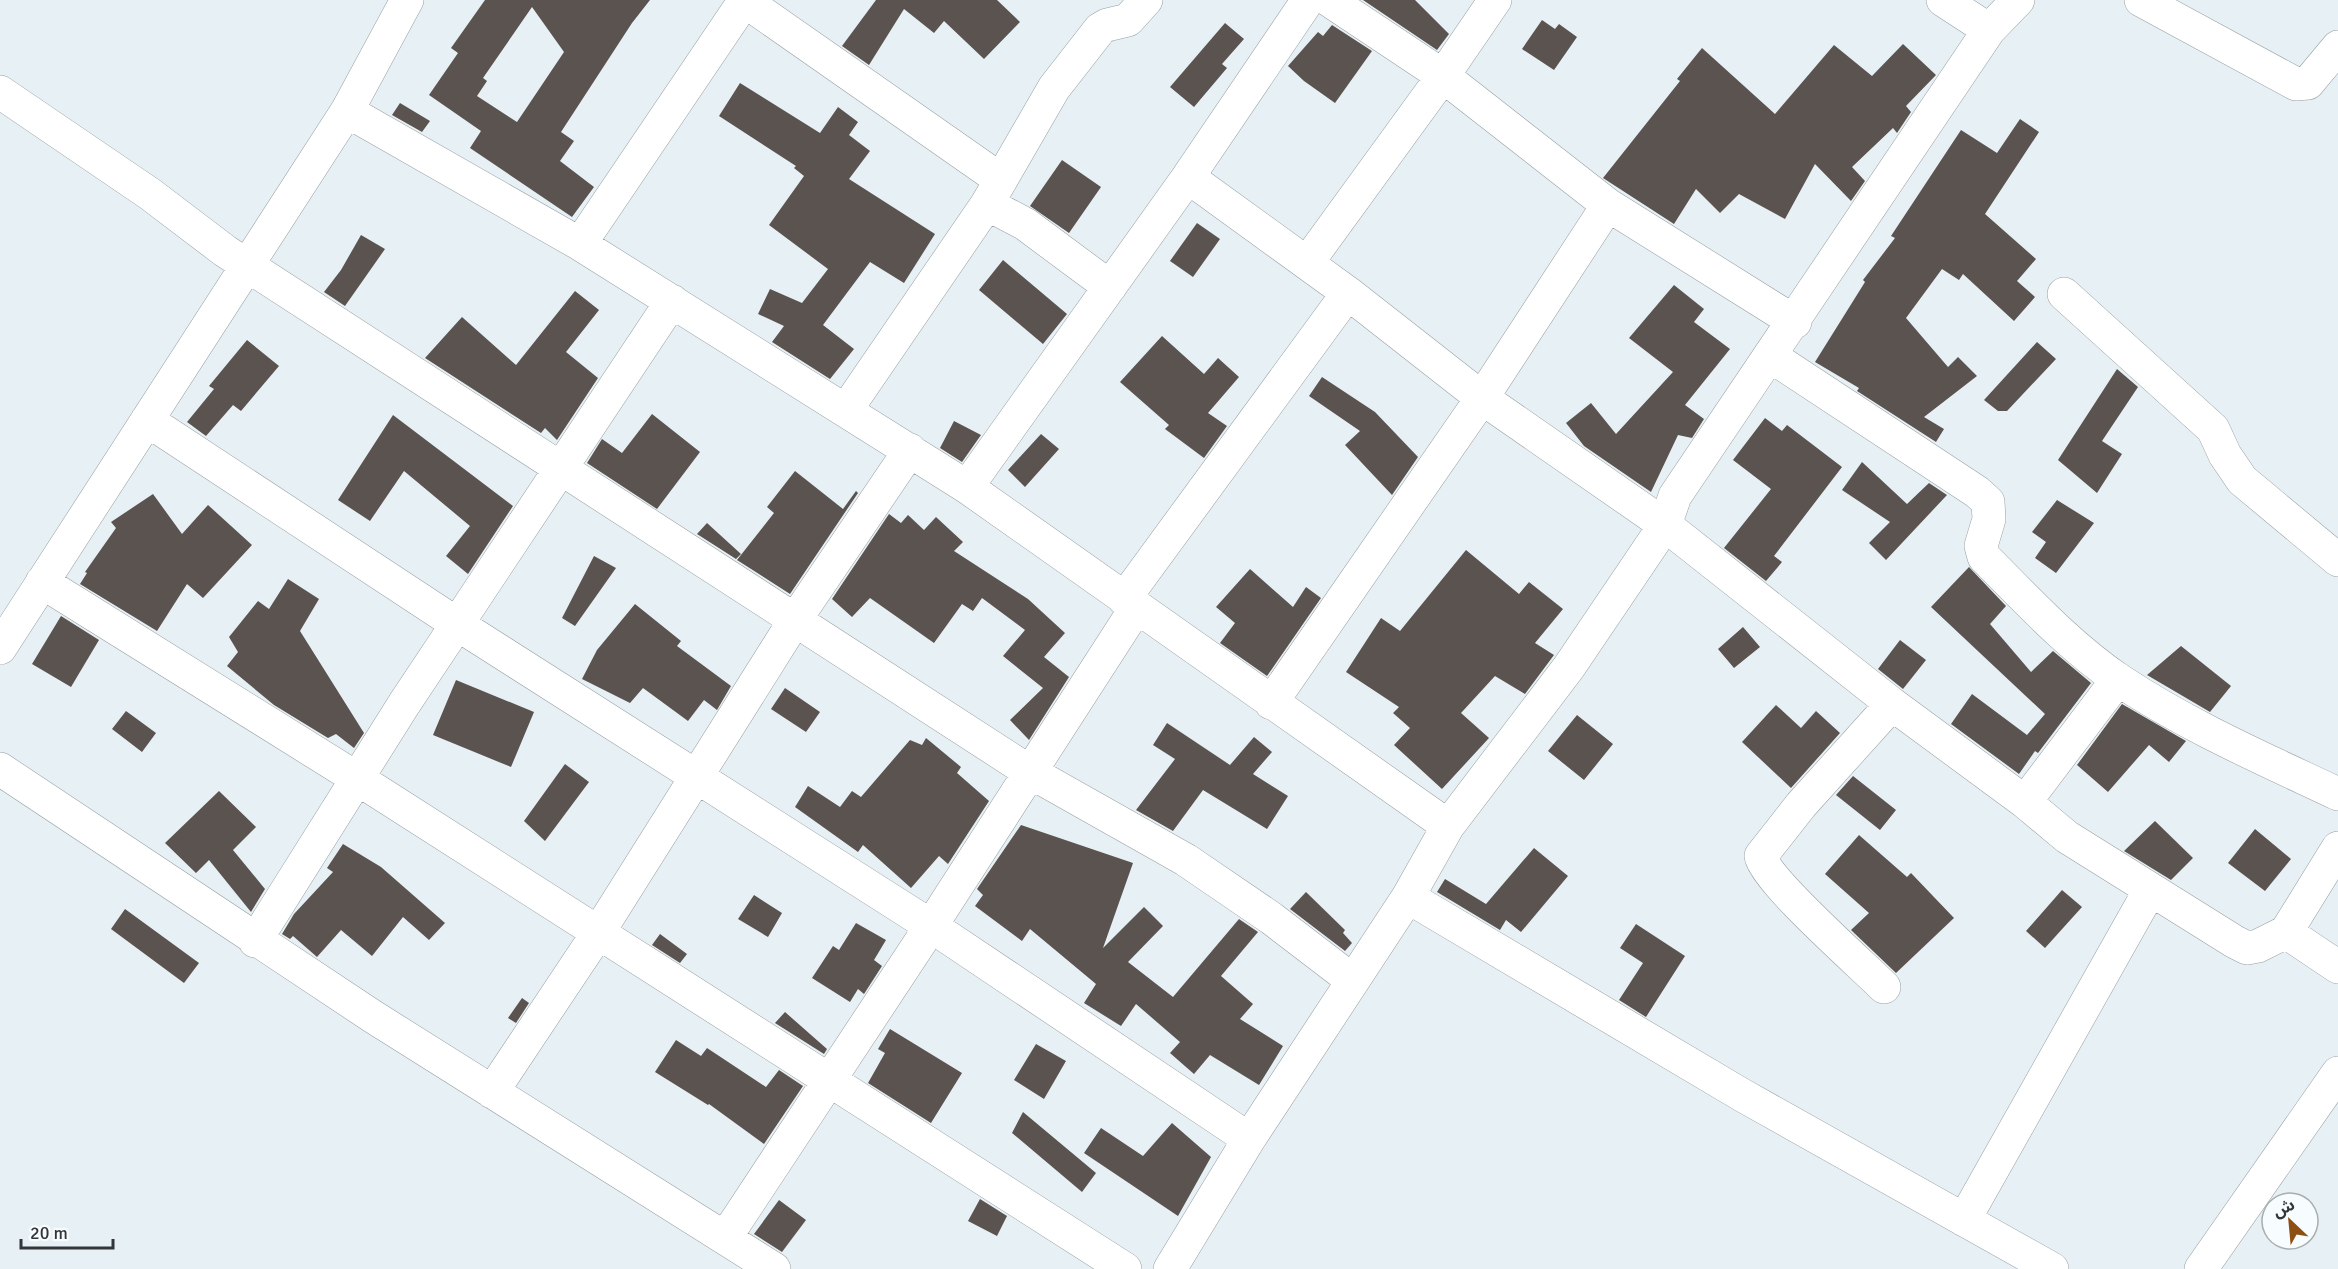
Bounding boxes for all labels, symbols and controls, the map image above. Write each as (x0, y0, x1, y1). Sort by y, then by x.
north arrow (2260, 1191, 2320, 1251)
text: ش (2270, 1195, 2298, 1222)
scale bar (21, 1212, 112, 1250)
text: 20 m (30, 1222, 68, 1244)

